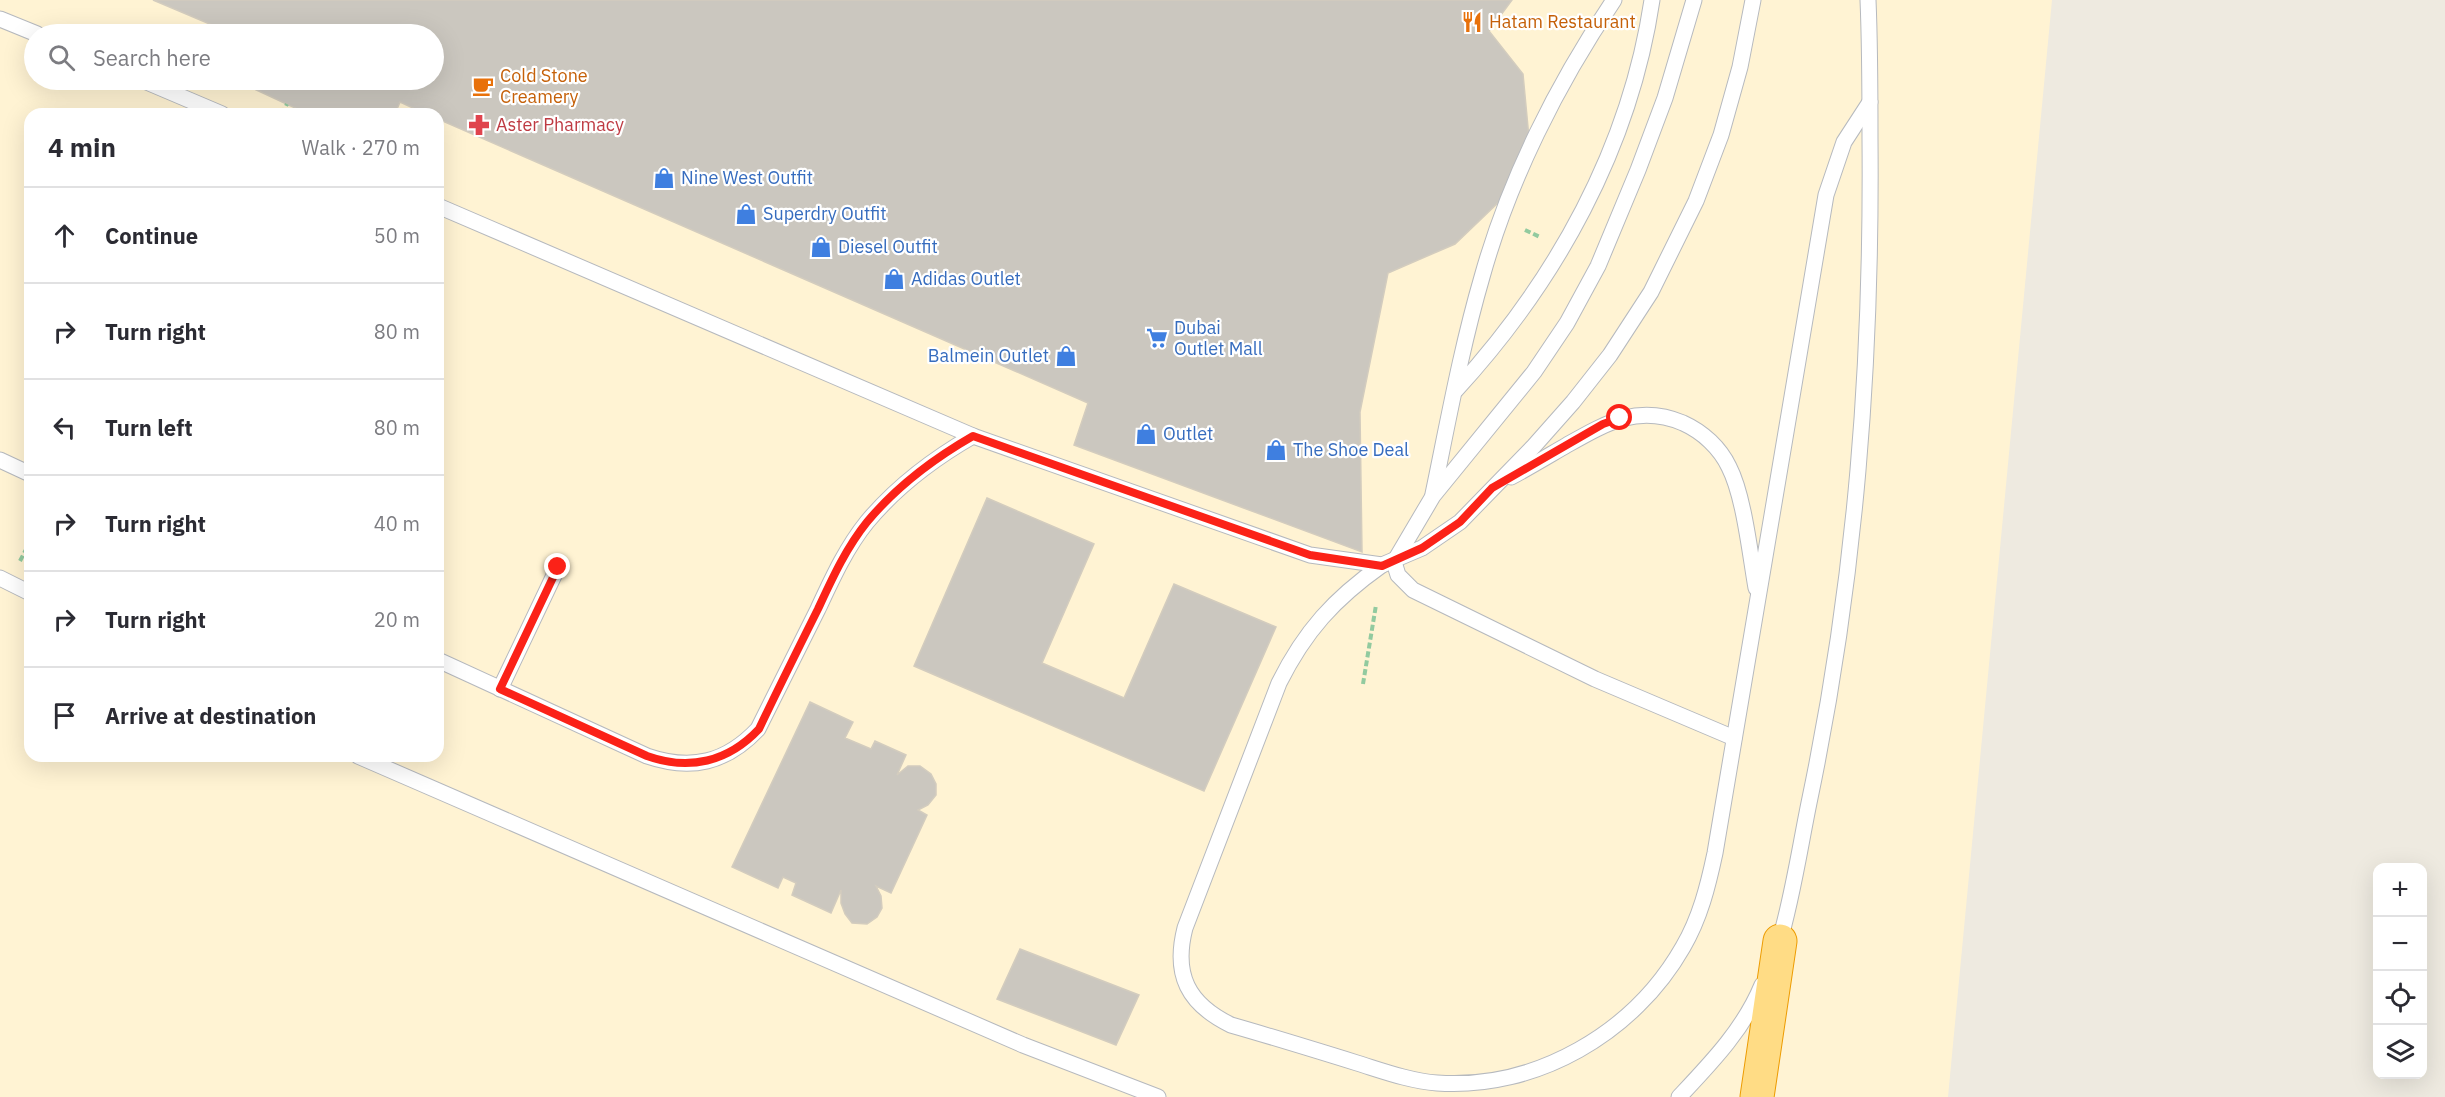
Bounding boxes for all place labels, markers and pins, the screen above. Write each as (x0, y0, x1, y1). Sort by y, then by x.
restaurant icon: Hatam Restaurant (1460, 10, 1484, 34)
place label: Hatam Restaurant (1489, 10, 1636, 33)
place label: Cold Stone Creamery (500, 64, 588, 108)
cafe icon: Cold Stone Creamery (471, 74, 495, 98)
pharmacy icon: Aster Pharmacy (467, 113, 491, 137)
place label: Aster Pharmacy (496, 113, 624, 136)
shop icon: Nine West Outfit (652, 166, 676, 190)
place label: Nine West Outfit (681, 166, 813, 189)
shop icon: Superdry Outfit (734, 202, 758, 226)
place label: Superdry Outfit (763, 202, 887, 225)
shop icon: Diesel Outfit (809, 235, 833, 259)
place label: Diesel Outfit (838, 235, 938, 258)
shop icon: Adidas Outlet (882, 267, 906, 291)
place label: Adidas Outlet (911, 267, 1021, 290)
place label: Dubai Outlet Mall (1174, 316, 1263, 360)
supermarket icon: Dubai Outlet Mall (1145, 326, 1169, 350)
place label: Balmein Outlet (928, 344, 1049, 367)
shop icon: Balmein Outlet (1054, 344, 1078, 368)
shop icon: Outlet (1134, 422, 1158, 446)
place label: Outlet (1163, 422, 1213, 445)
shop icon: The Shoe Deal (1264, 438, 1288, 462)
place label: The Shoe Deal (1293, 438, 1409, 461)

